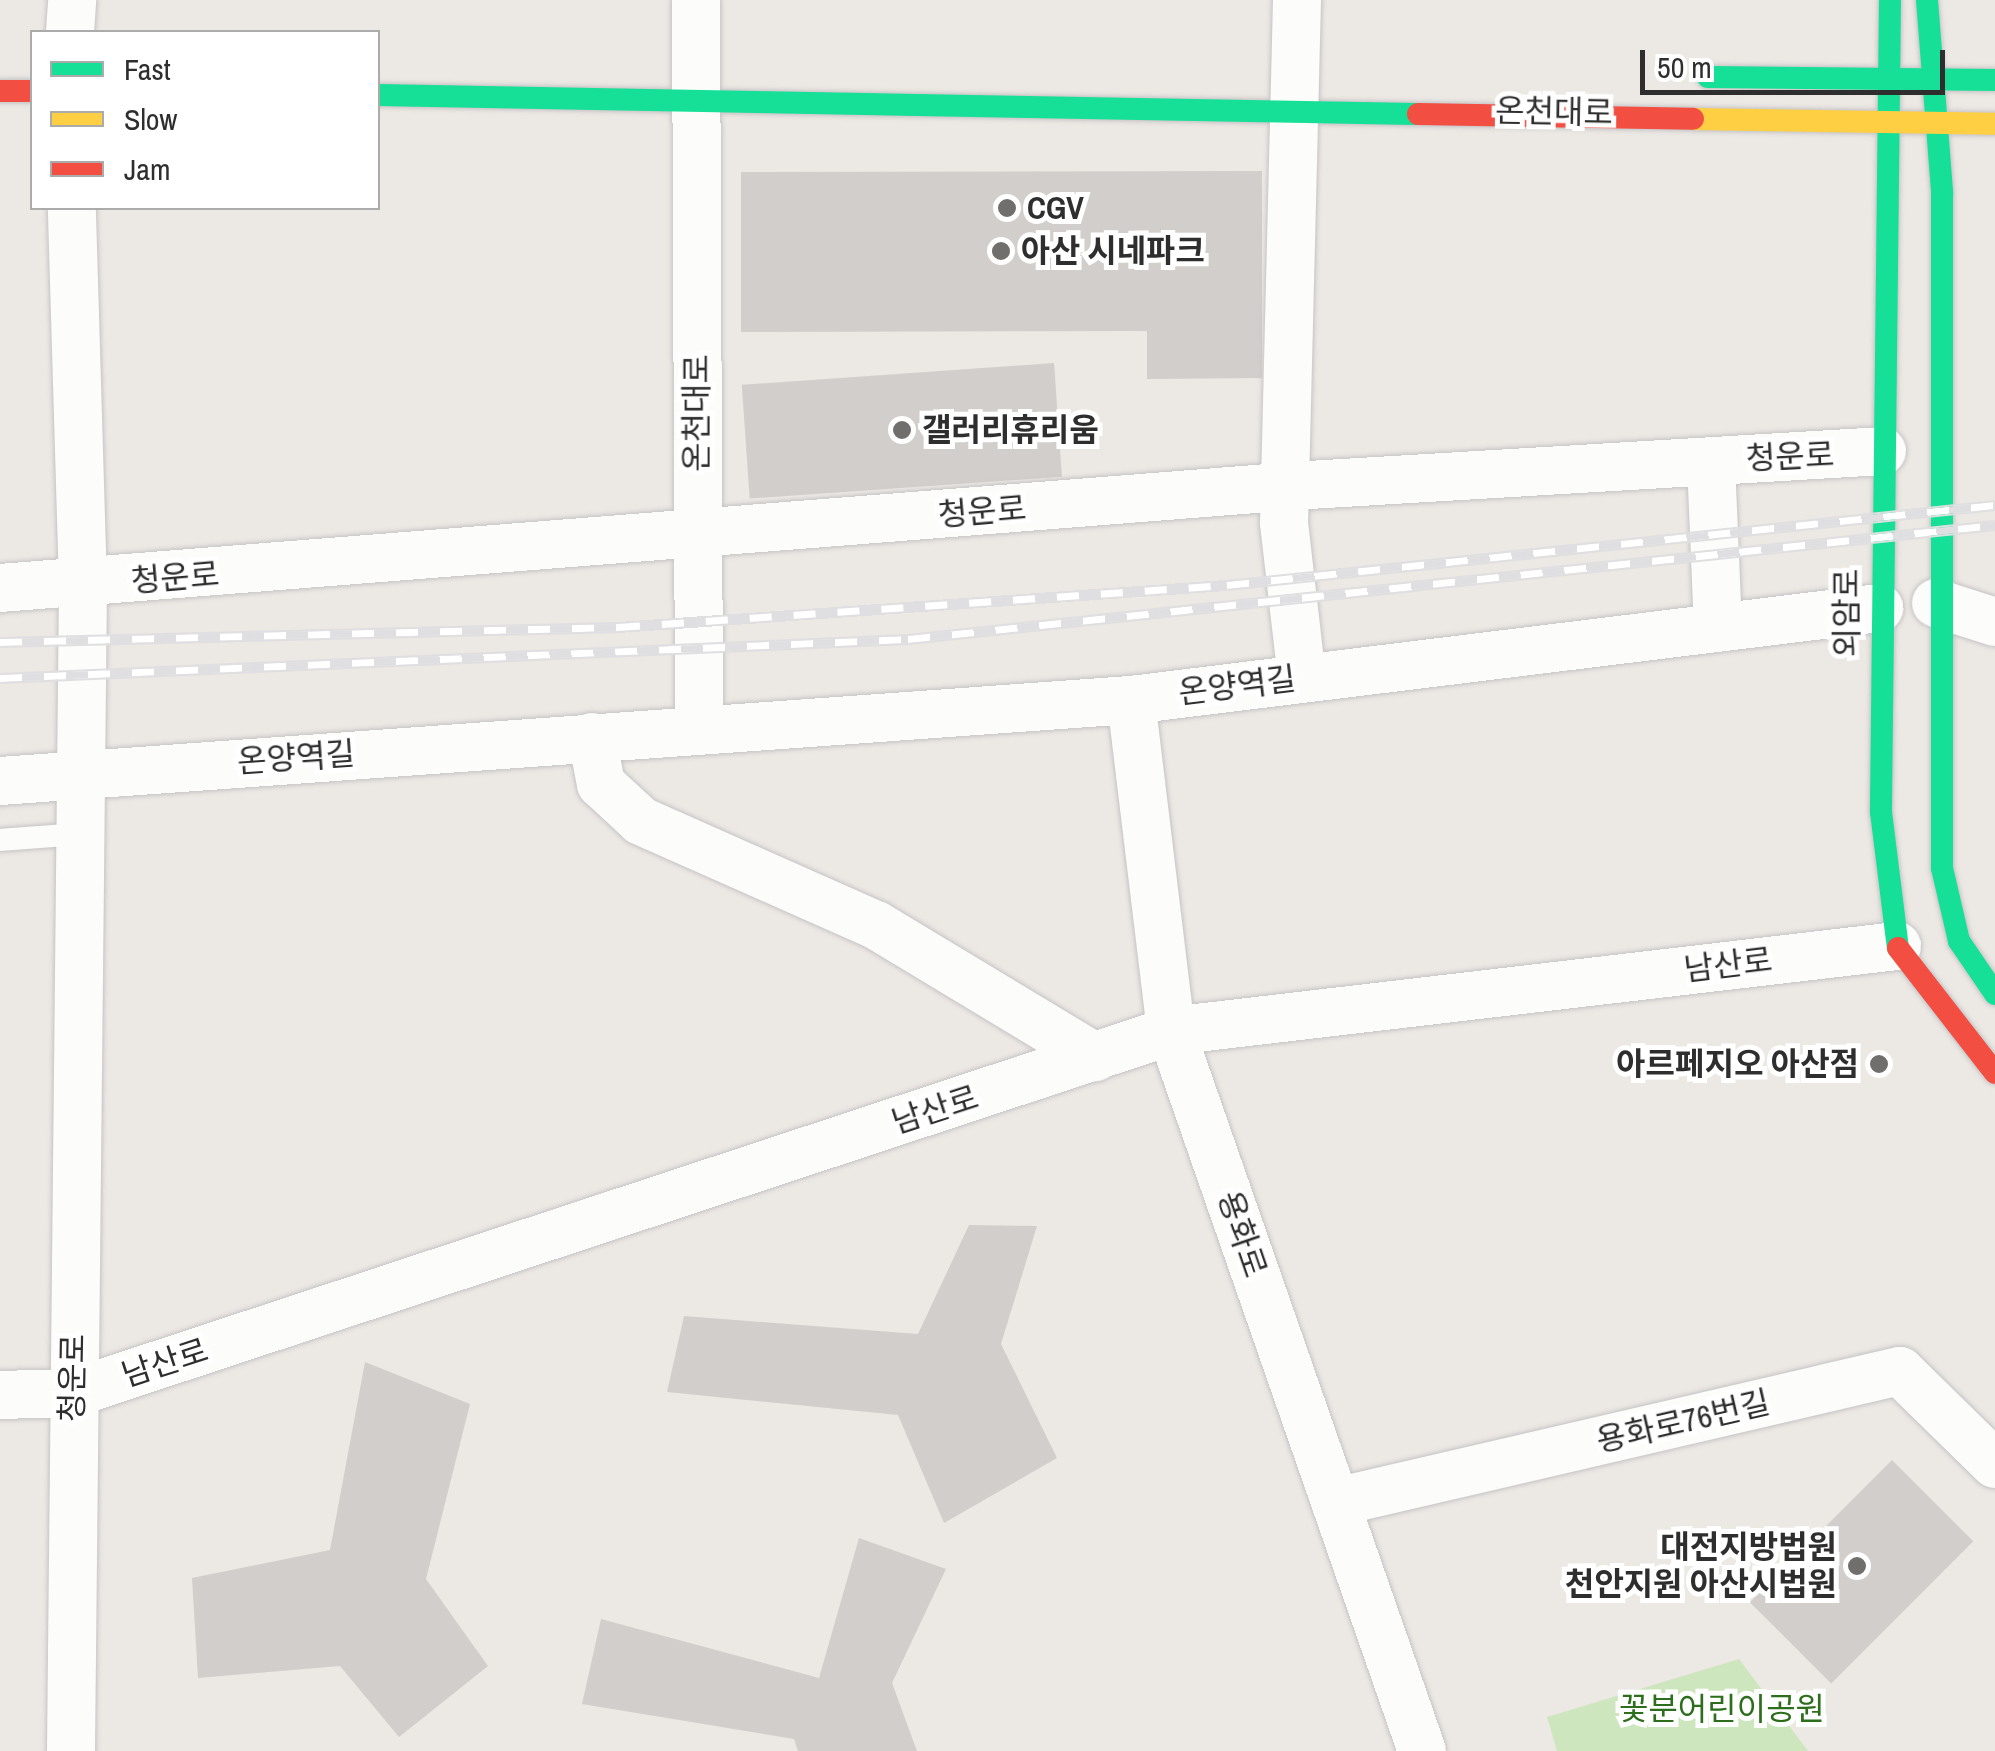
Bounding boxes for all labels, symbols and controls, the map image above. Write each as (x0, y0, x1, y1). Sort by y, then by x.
legend (30, 30, 380, 210)
scale bar (1645, 30, 1950, 92)
text: 50 m (1657, 47, 1712, 87)
text: Fast (124, 49, 171, 89)
street label: 온천대로 (1495, 92, 1613, 132)
text: Slow (124, 99, 177, 139)
text: Jam (124, 149, 170, 189)
place label: CGV (1027, 189, 1084, 227)
marker: CGV (996, 197, 1018, 219)
place label: 아산 시네파크 (1021, 232, 1205, 270)
marker: 아산 시네파크 (990, 240, 1012, 262)
street label: 온천대로 (678, 354, 716, 472)
place label: 갤러리휴리움 (922, 411, 1099, 449)
marker: 갤러리휴리움 (891, 419, 913, 441)
street label: 청운로 (1745, 436, 1835, 478)
street label: 청운로 (936, 489, 1028, 535)
street label: 청운로 (129, 555, 221, 601)
street label: 외암로 (1828, 569, 1866, 657)
street label: 온양역길 (1176, 660, 1298, 712)
street label: 온양역길 (236, 735, 356, 781)
street label: 남산로 (1682, 941, 1774, 989)
place label: 아르페지오 아산점 (1616, 1045, 1859, 1083)
marker: 아르페지오 아산점 (1868, 1053, 1890, 1075)
street label: 남산로 (887, 1078, 983, 1142)
street label: 용화로 (1209, 1186, 1275, 1282)
street label: 남산로 (117, 1331, 213, 1395)
street label: 청운로 (53, 1334, 93, 1422)
street label: 용화로76번길 (1593, 1383, 1773, 1461)
place label: 대전지방법원 천안지원 아산시법원 (1565, 1529, 1837, 1604)
marker: 대전지방법원 천안지원 아산시법원 (1846, 1555, 1868, 1577)
park label: 꽃분어린이공원 (1619, 1690, 1825, 1728)

